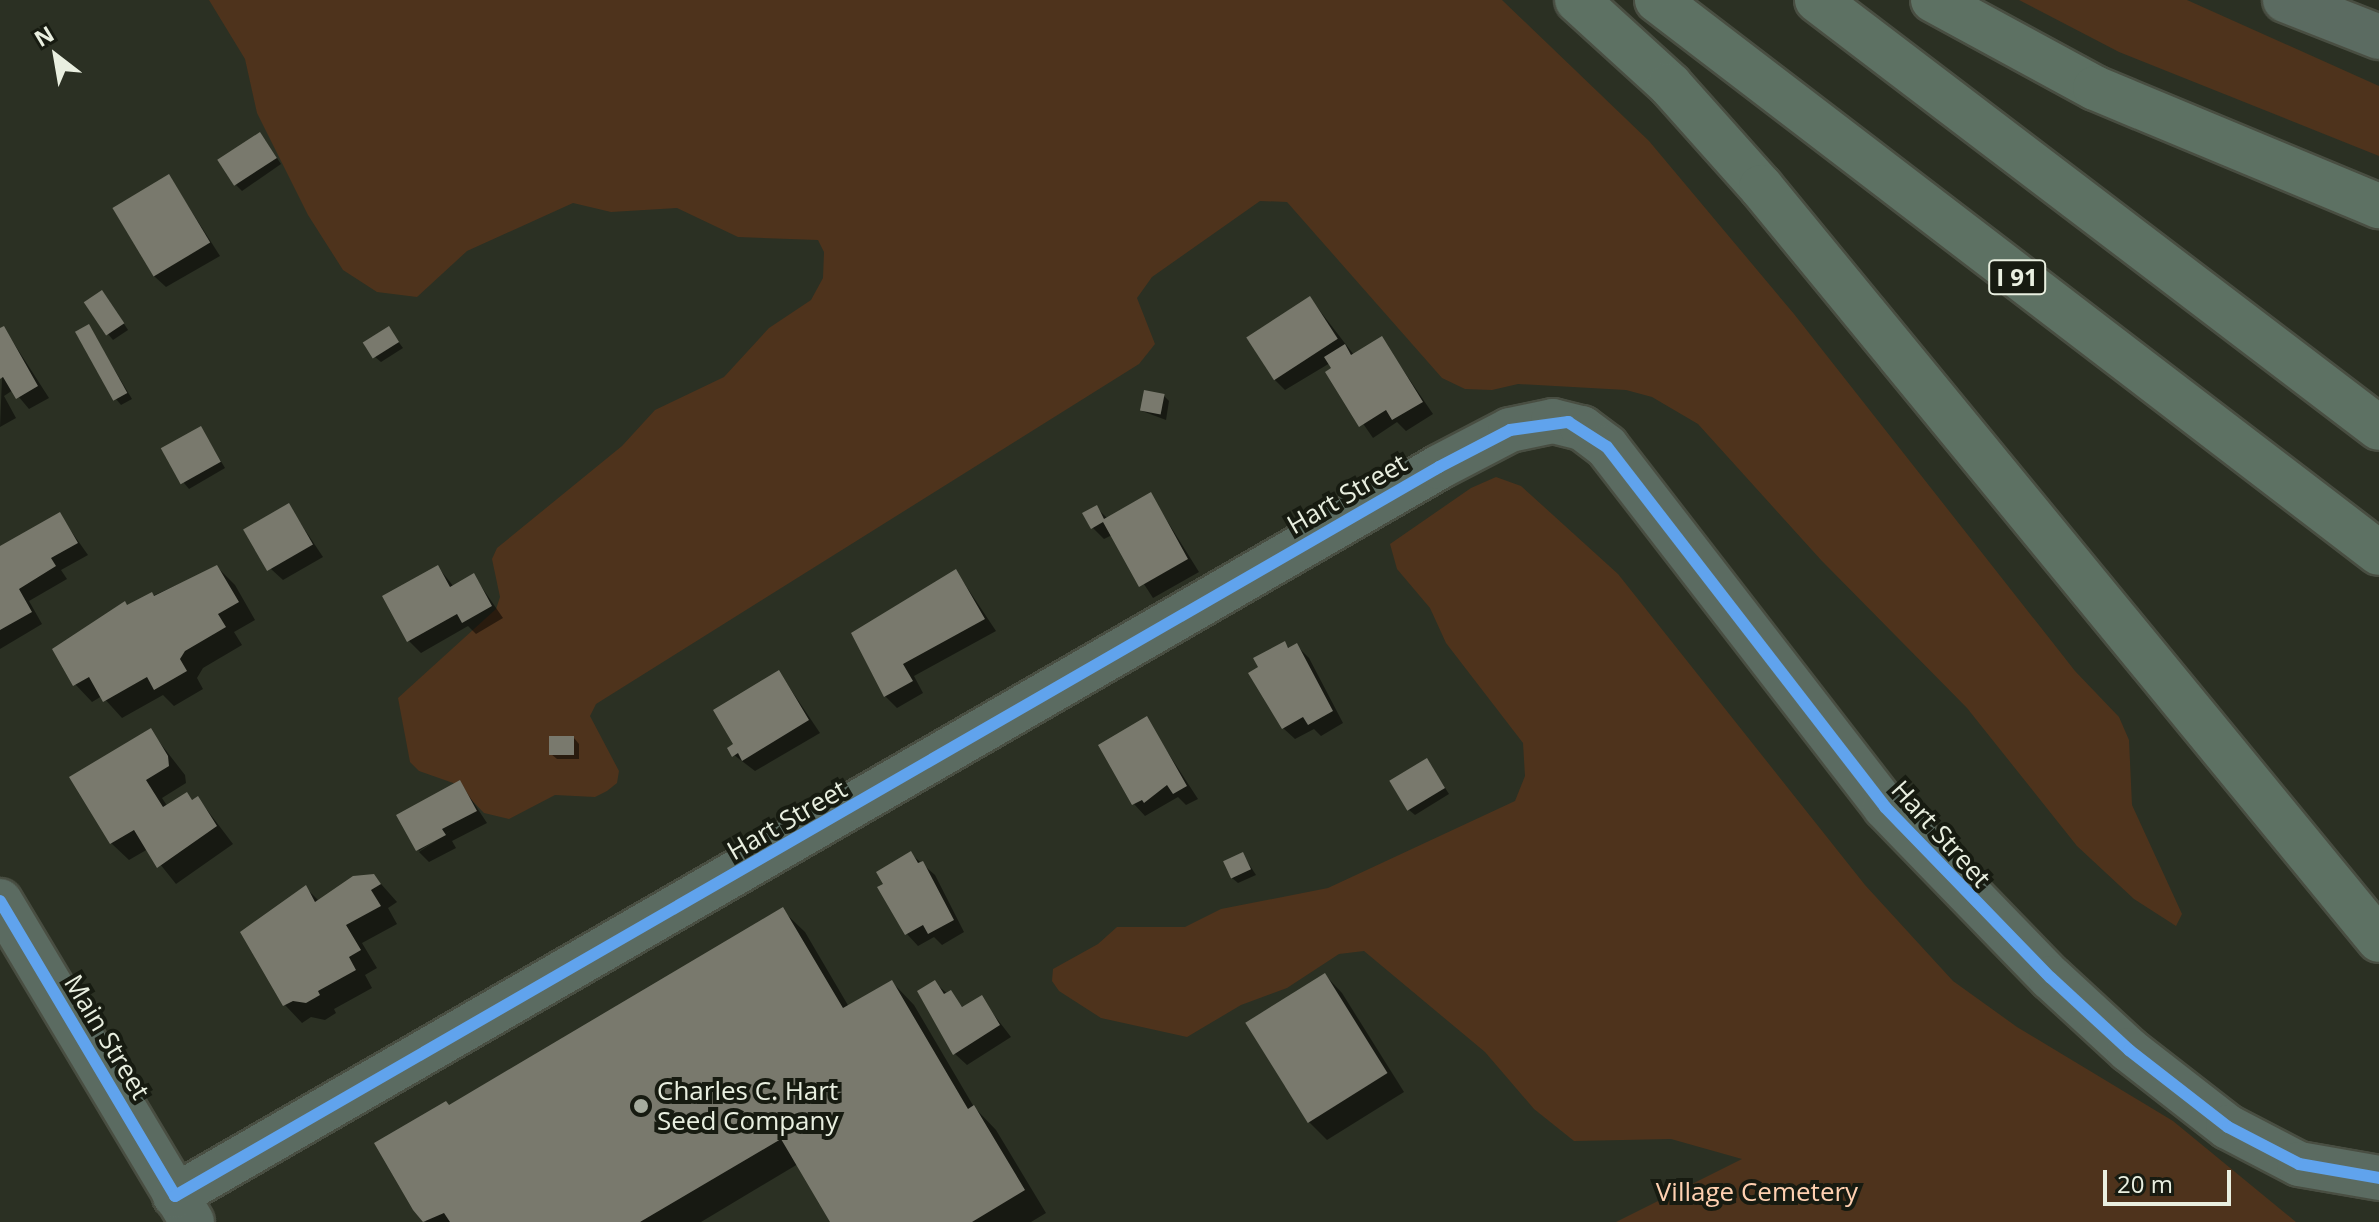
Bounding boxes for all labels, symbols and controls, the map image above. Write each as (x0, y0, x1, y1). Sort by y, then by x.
north arrow (16, 16, 96, 96)
text: N (28, 18, 59, 53)
road number: I 91 (1987, 257, 2047, 297)
street label: Hart Street (1282, 447, 1412, 541)
street label: Hart Street (722, 773, 852, 867)
street label: Hart Street (1885, 774, 1997, 894)
street label: Main Street (58, 969, 156, 1105)
place label: Charles C. Hart Seed Company (657, 1075, 839, 1136)
marker: Charles C. Hart Seed Company (632, 1097, 650, 1115)
scale bar (2107, 1154, 2235, 1204)
text: 20 m (2117, 1167, 2173, 1200)
park label: Village Cemetery (1656, 1176, 1858, 1208)

